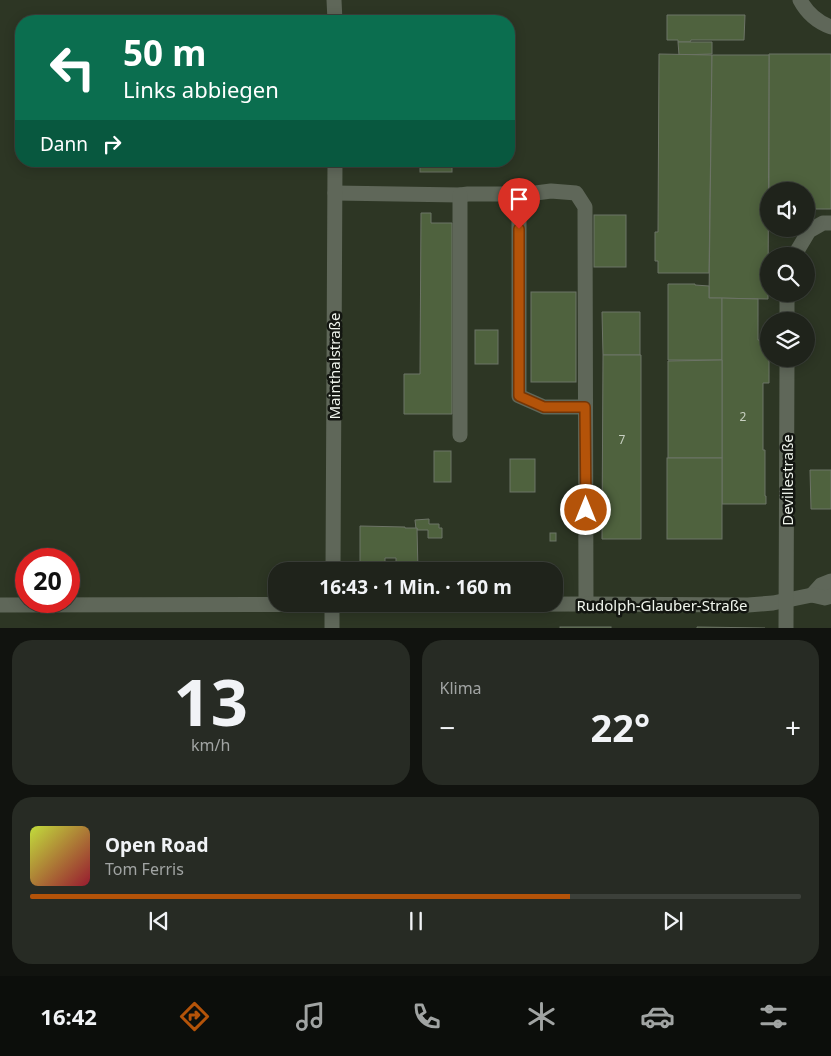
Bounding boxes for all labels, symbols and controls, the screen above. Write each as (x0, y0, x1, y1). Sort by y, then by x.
text: 50 m (123, 29, 206, 76)
icon: left (40, 35, 105, 100)
text: Links abbiegen (123, 74, 279, 104)
icon: right (98, 130, 126, 158)
text: Dann (40, 131, 88, 157)
pin (498, 178, 540, 229)
map controls (760, 182, 815, 367)
button: sound (760, 182, 815, 237)
icon: arrive (505, 185, 533, 213)
button: search (760, 247, 815, 302)
button: layers (760, 312, 815, 367)
street label: Mainthalstraße (324, 313, 344, 419)
house number: 2 (740, 408, 747, 425)
house number: 7 (619, 431, 626, 448)
street label: Devillestraße (777, 434, 797, 526)
position arrow (559, 483, 611, 535)
speed limit sign: 20 (15, 548, 80, 613)
text: 16:43 · 1 Min. · 160 m (319, 574, 512, 600)
street label: Rudolph-Glauber-Straße (576, 595, 748, 615)
text: 13 (174, 657, 248, 745)
text: Klima (440, 677, 482, 699)
text: 22° (590, 701, 650, 753)
text: − (440, 708, 456, 746)
text: + (785, 708, 801, 746)
text: km/h (191, 734, 230, 756)
text: Open Road (105, 832, 208, 858)
text: Tom Ferris (105, 858, 184, 880)
icon: previous (145, 907, 173, 935)
icon: pause (402, 907, 430, 935)
icon: next (659, 907, 687, 935)
icon: directions (177, 999, 212, 1034)
icon: music (293, 999, 328, 1034)
icon: phone (409, 999, 444, 1034)
icon: climate (524, 999, 559, 1034)
icon: car (640, 999, 675, 1034)
icon: filters (756, 999, 791, 1034)
text: 16:42 (40, 1001, 97, 1031)

